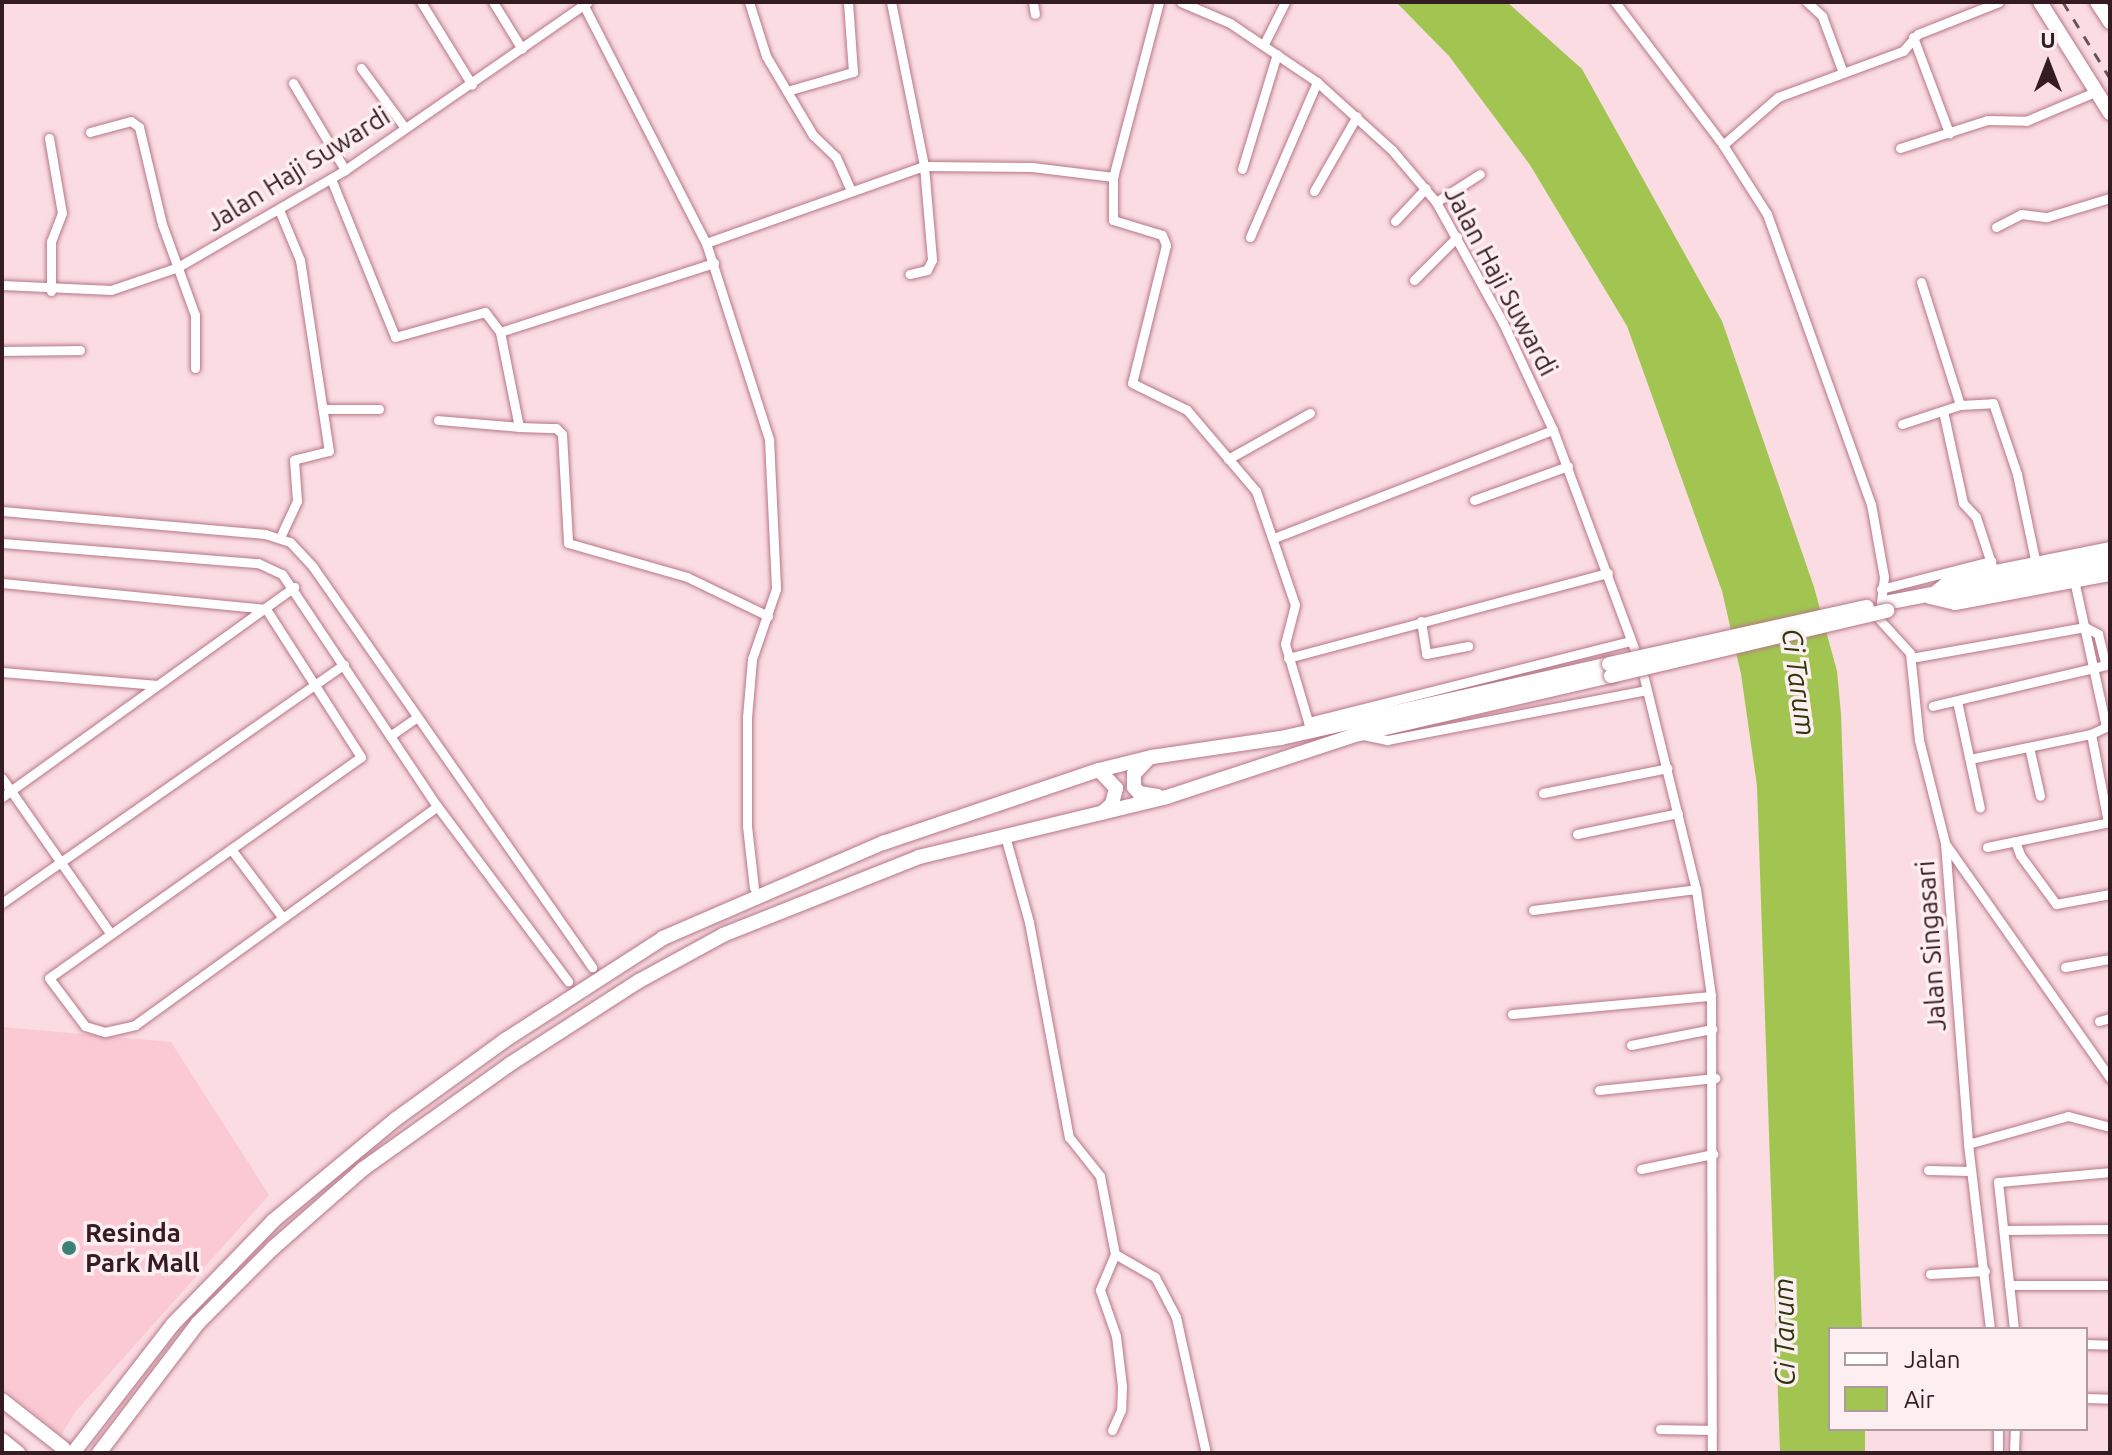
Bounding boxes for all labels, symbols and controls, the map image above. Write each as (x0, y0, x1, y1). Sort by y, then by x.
north arrow (2008, 24, 2088, 104)
text: U (2040, 27, 2056, 52)
street label: Jalan Haji Suwardi (200, 100, 396, 238)
street label: Jalan Haji Suwardi (1438, 181, 1564, 381)
water label: Ci Tarum (1775, 626, 1823, 738)
street label: Jalan Singasari (1909, 860, 1953, 1032)
place label: Resinda Park Mall (85, 1217, 200, 1278)
marker: Resinda Park Mall (60, 1239, 78, 1257)
water label: Ci Tarum (1766, 1277, 1802, 1387)
legend (1828, 1327, 2088, 1431)
text: Jalan (1904, 1346, 1961, 1373)
text: Air (1904, 1386, 1935, 1413)

